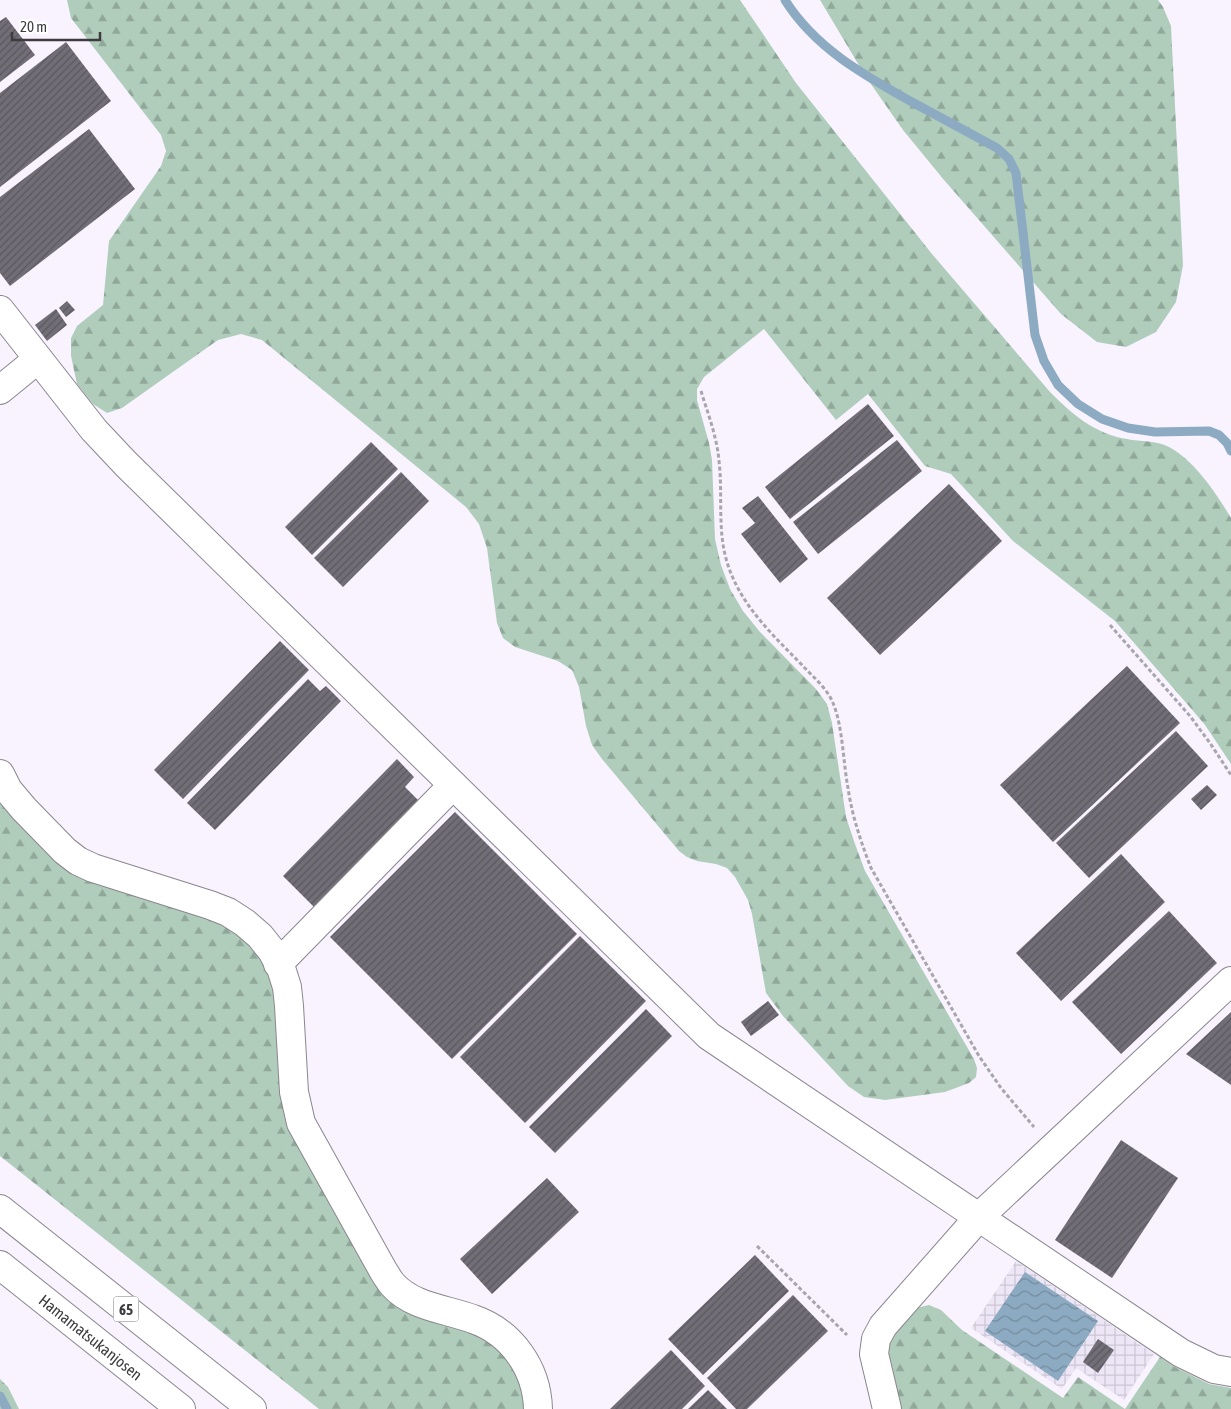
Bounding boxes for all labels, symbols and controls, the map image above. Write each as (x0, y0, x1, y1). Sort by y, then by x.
scale bar (12, 10, 100, 42)
text: 20 m (20, 18, 47, 35)
street label: Hamamatsukanjosen (36, 1291, 146, 1384)
road number: 65 (114, 1296, 138, 1322)

